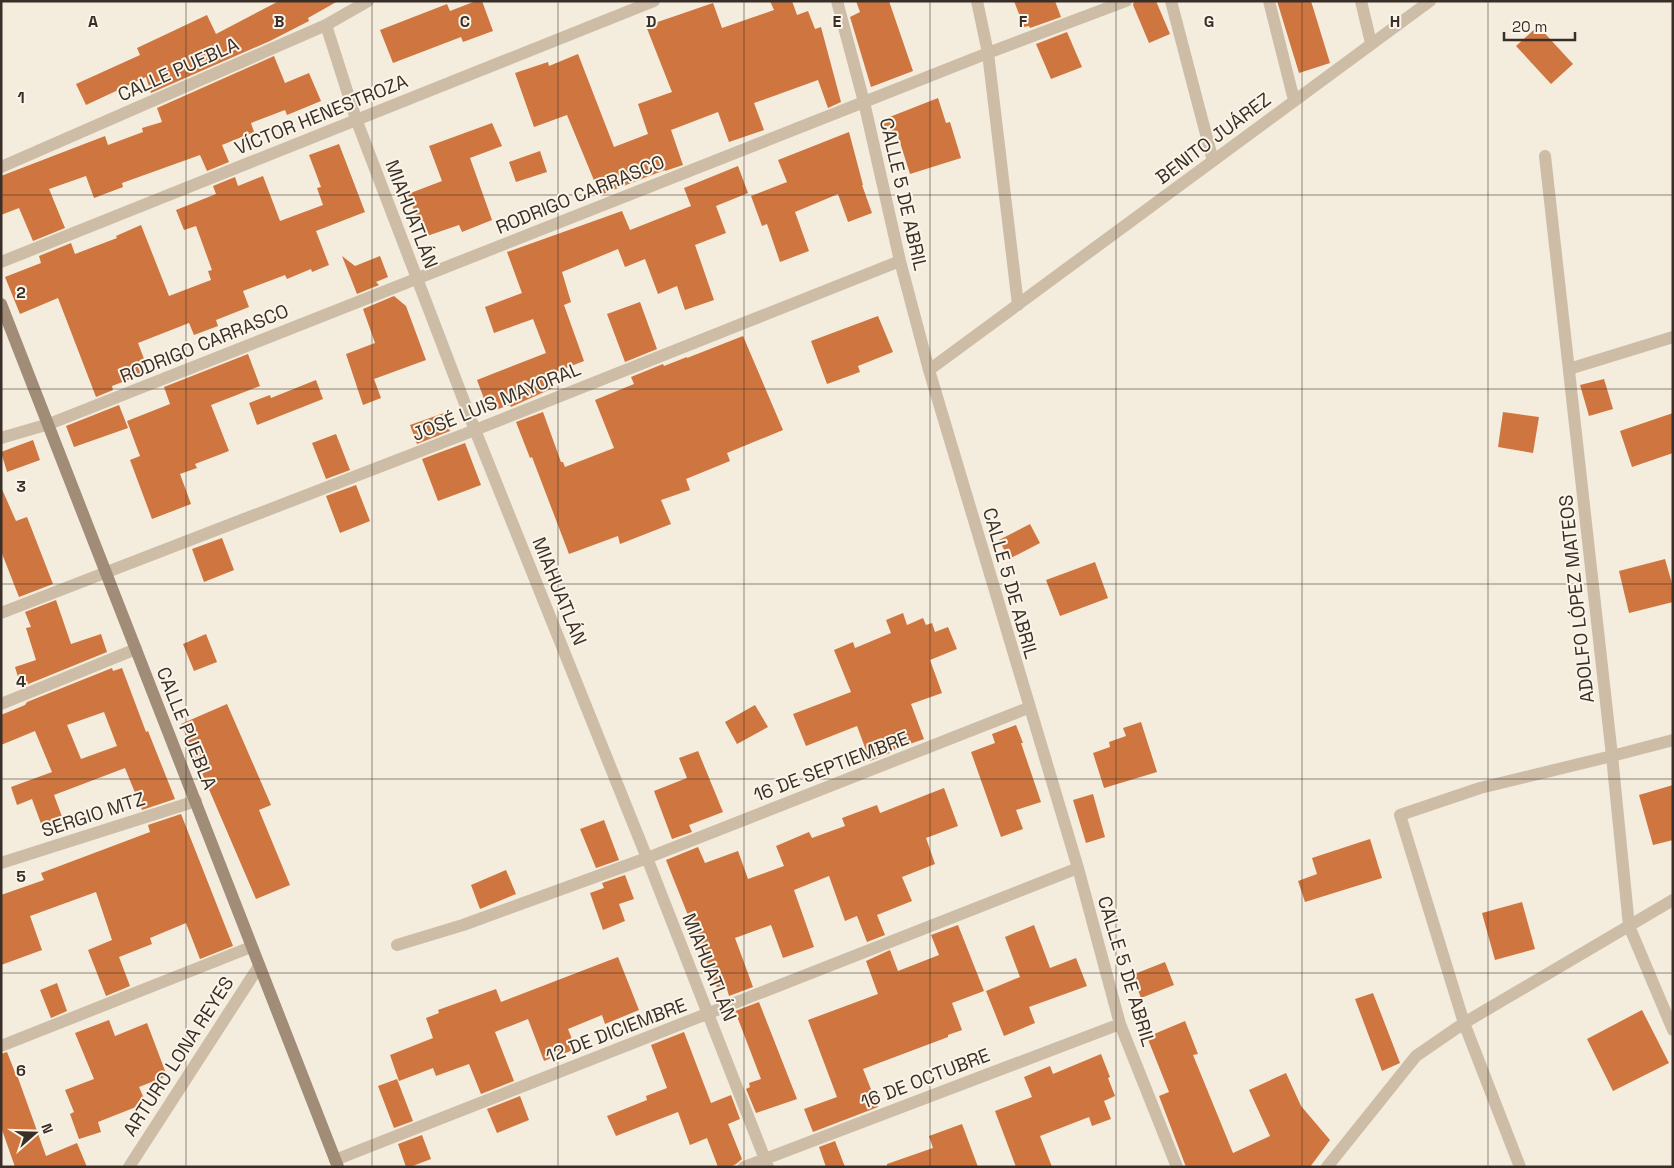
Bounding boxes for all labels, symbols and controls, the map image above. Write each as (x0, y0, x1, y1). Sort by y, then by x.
scale bar (1504, 10, 1575, 42)
text: A (88, 11, 98, 32)
text: B (274, 11, 284, 32)
text: C (460, 11, 470, 32)
text: D (646, 11, 656, 32)
text: E (833, 11, 842, 32)
text: F (1019, 11, 1028, 32)
text: G (1204, 11, 1214, 32)
text: H (1390, 11, 1400, 32)
text: 20 m (1512, 17, 1547, 36)
street label: CALLE PUEBLA (114, 32, 243, 107)
street label: VÍCTOR HENESTROZA (231, 68, 411, 161)
text: 1 (17, 87, 25, 108)
street label: BENITO JUÁREZ (1151, 87, 1276, 190)
street label: CALLE 5 DE ABRIL (874, 115, 933, 273)
street label: RODRIGO CARRASCO (492, 149, 668, 240)
street label: MIAHUATLÁN (379, 156, 444, 272)
text: 2 (16, 282, 26, 303)
street label: RODRIGO CARRASCO (116, 298, 292, 389)
street label: JOSÉ LUIS MAYORAL (408, 356, 584, 447)
text: 3 (16, 476, 26, 497)
street label: ADOLFO LÓPEZ MATEOS (1553, 494, 1600, 704)
street label: CALLE 5 DE ABRIL (977, 505, 1044, 662)
street label: MIAHUATLÁN (526, 533, 593, 649)
street label: CALLE PUEBLA (151, 663, 222, 793)
text: 4 (16, 671, 26, 692)
street label: 16 DE SEPTIEMBRE (750, 725, 912, 808)
street label: SERGIO MTZ (38, 786, 148, 843)
text: 5 (16, 866, 26, 887)
street label: CALLE 5 DE ABRIL (1092, 893, 1161, 1049)
street label: MIAHUATLÁN (676, 909, 743, 1025)
street label: ARTURO LONA REYES (117, 972, 239, 1141)
street label: 12 DE DICIEMBRE (542, 992, 690, 1069)
street label: 16 DE OCTUBRE (857, 1042, 993, 1115)
text: 6 (16, 1060, 26, 1081)
north arrow (10, 1108, 60, 1158)
text: N (37, 1121, 57, 1136)

